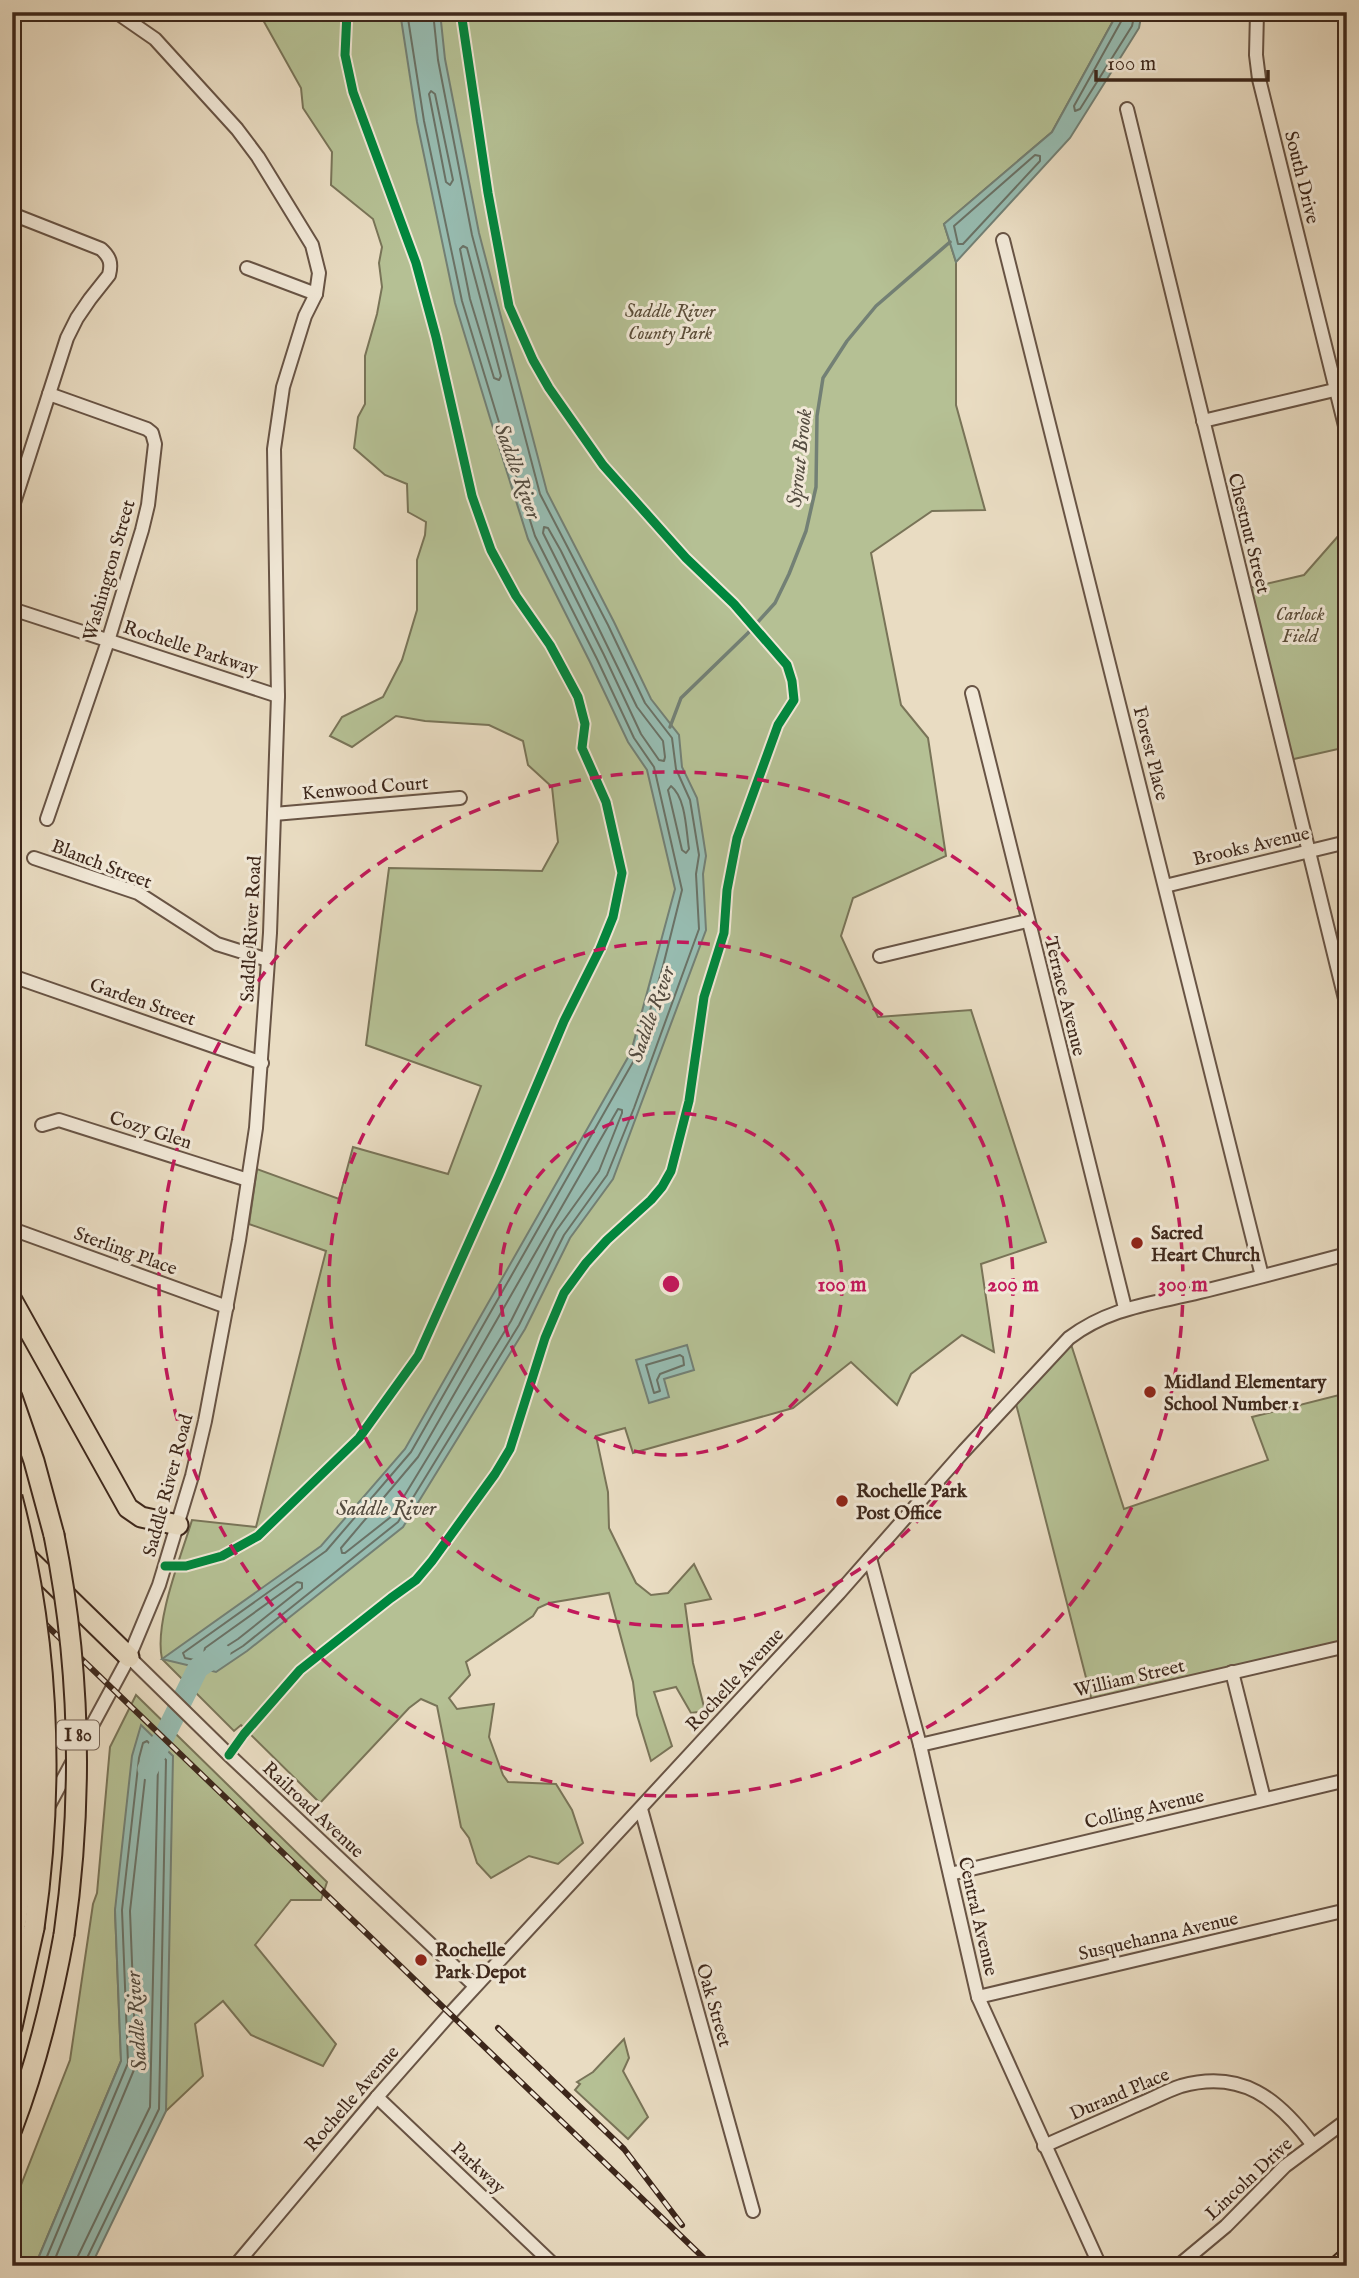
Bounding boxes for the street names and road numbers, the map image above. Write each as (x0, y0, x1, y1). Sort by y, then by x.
street label: South Drive (1278, 129, 1324, 227)
street label: Chestnut Street (1222, 471, 1275, 597)
street label: Washington Street (78, 497, 142, 644)
street label: Rochelle Parkway (120, 616, 262, 682)
street label: Forest Place (1127, 704, 1173, 803)
street label: Kenwood Court (301, 771, 430, 806)
street label: Brooks Avenue (1191, 822, 1312, 872)
street label: Blanch Street (48, 835, 155, 895)
street label: Saddle River Road (236, 854, 268, 1003)
street label: Terrace Avenue (1038, 934, 1091, 1059)
street label: Garden Street (86, 974, 199, 1032)
street label: Cozy Glen (106, 1106, 195, 1155)
street label: Sterling Place (70, 1222, 180, 1282)
street label: Saddle River Road (138, 1411, 200, 1559)
street label: Rochelle Avenue (681, 1623, 790, 1737)
street label: William Street (1072, 1654, 1188, 1703)
road number: I 80 (57, 1720, 99, 1750)
street label: Railroad Avenue (257, 1757, 369, 1864)
street label: Colling Avenue (1082, 1784, 1207, 1835)
street label: Central Avenue (952, 1855, 1002, 1979)
street label: Susquehanna Avenue (1076, 1907, 1241, 1967)
street label: Oak Street (690, 1961, 737, 2050)
street label: Rochelle Avenue (300, 2041, 405, 2157)
street label: Durand Place (1066, 2063, 1173, 2127)
street label: Lincoln Drive (1201, 2133, 1298, 2226)
street label: Parkway (445, 2137, 510, 2200)

